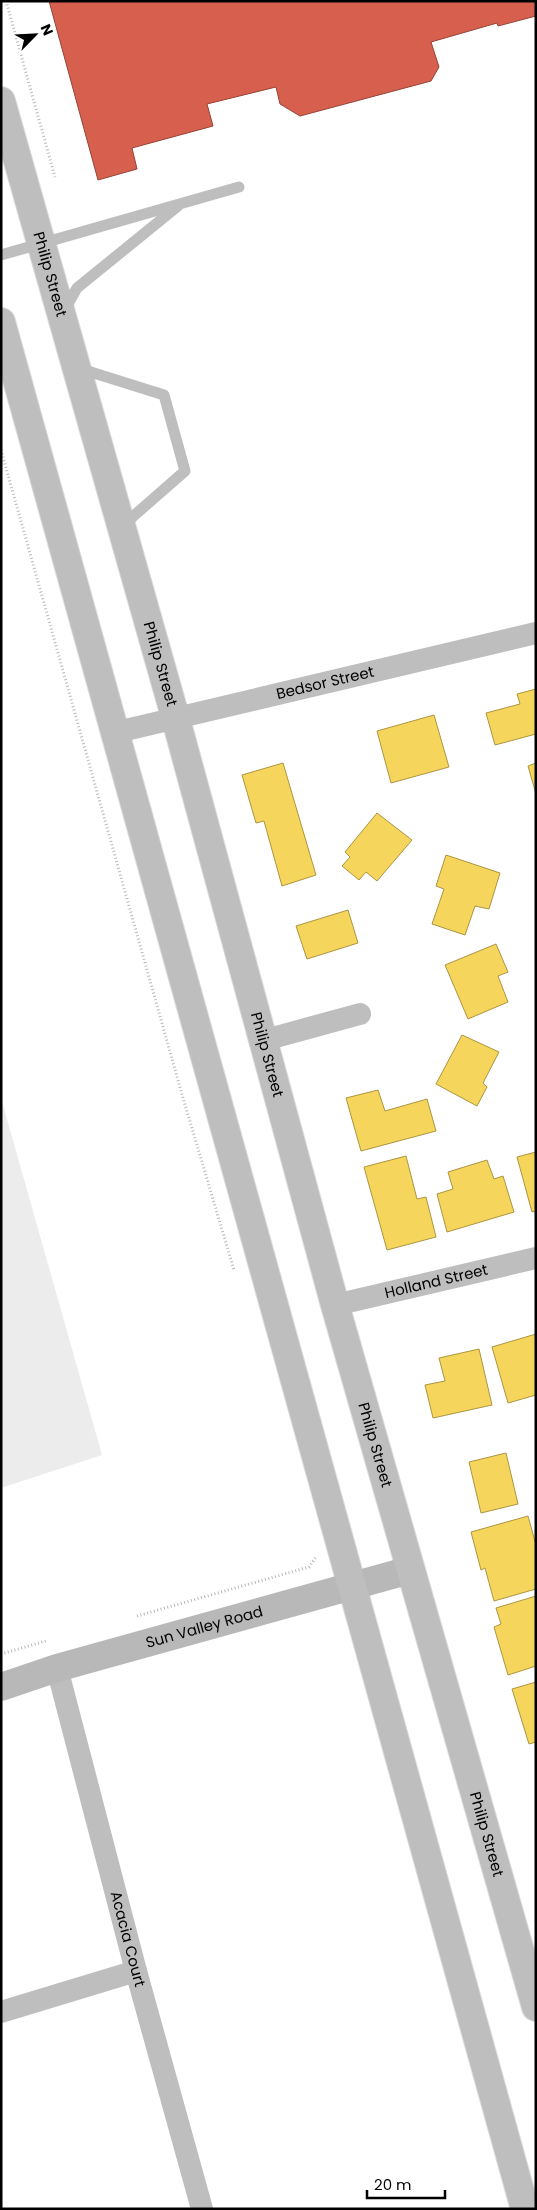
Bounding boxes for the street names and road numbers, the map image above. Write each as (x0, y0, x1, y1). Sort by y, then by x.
street label: Philip Street (28, 229, 73, 319)
street label: Philip Street (139, 619, 183, 709)
street label: Bedsor Street (274, 661, 376, 704)
street label: Philip Street (246, 1009, 289, 1099)
street label: Holland Street (382, 1259, 490, 1303)
street label: Philip Street (353, 1400, 398, 1490)
street label: Sun Valley Road (143, 1600, 265, 1653)
street label: Philip Street (465, 1789, 509, 1879)
street label: Acacia Court (106, 1889, 151, 1989)

